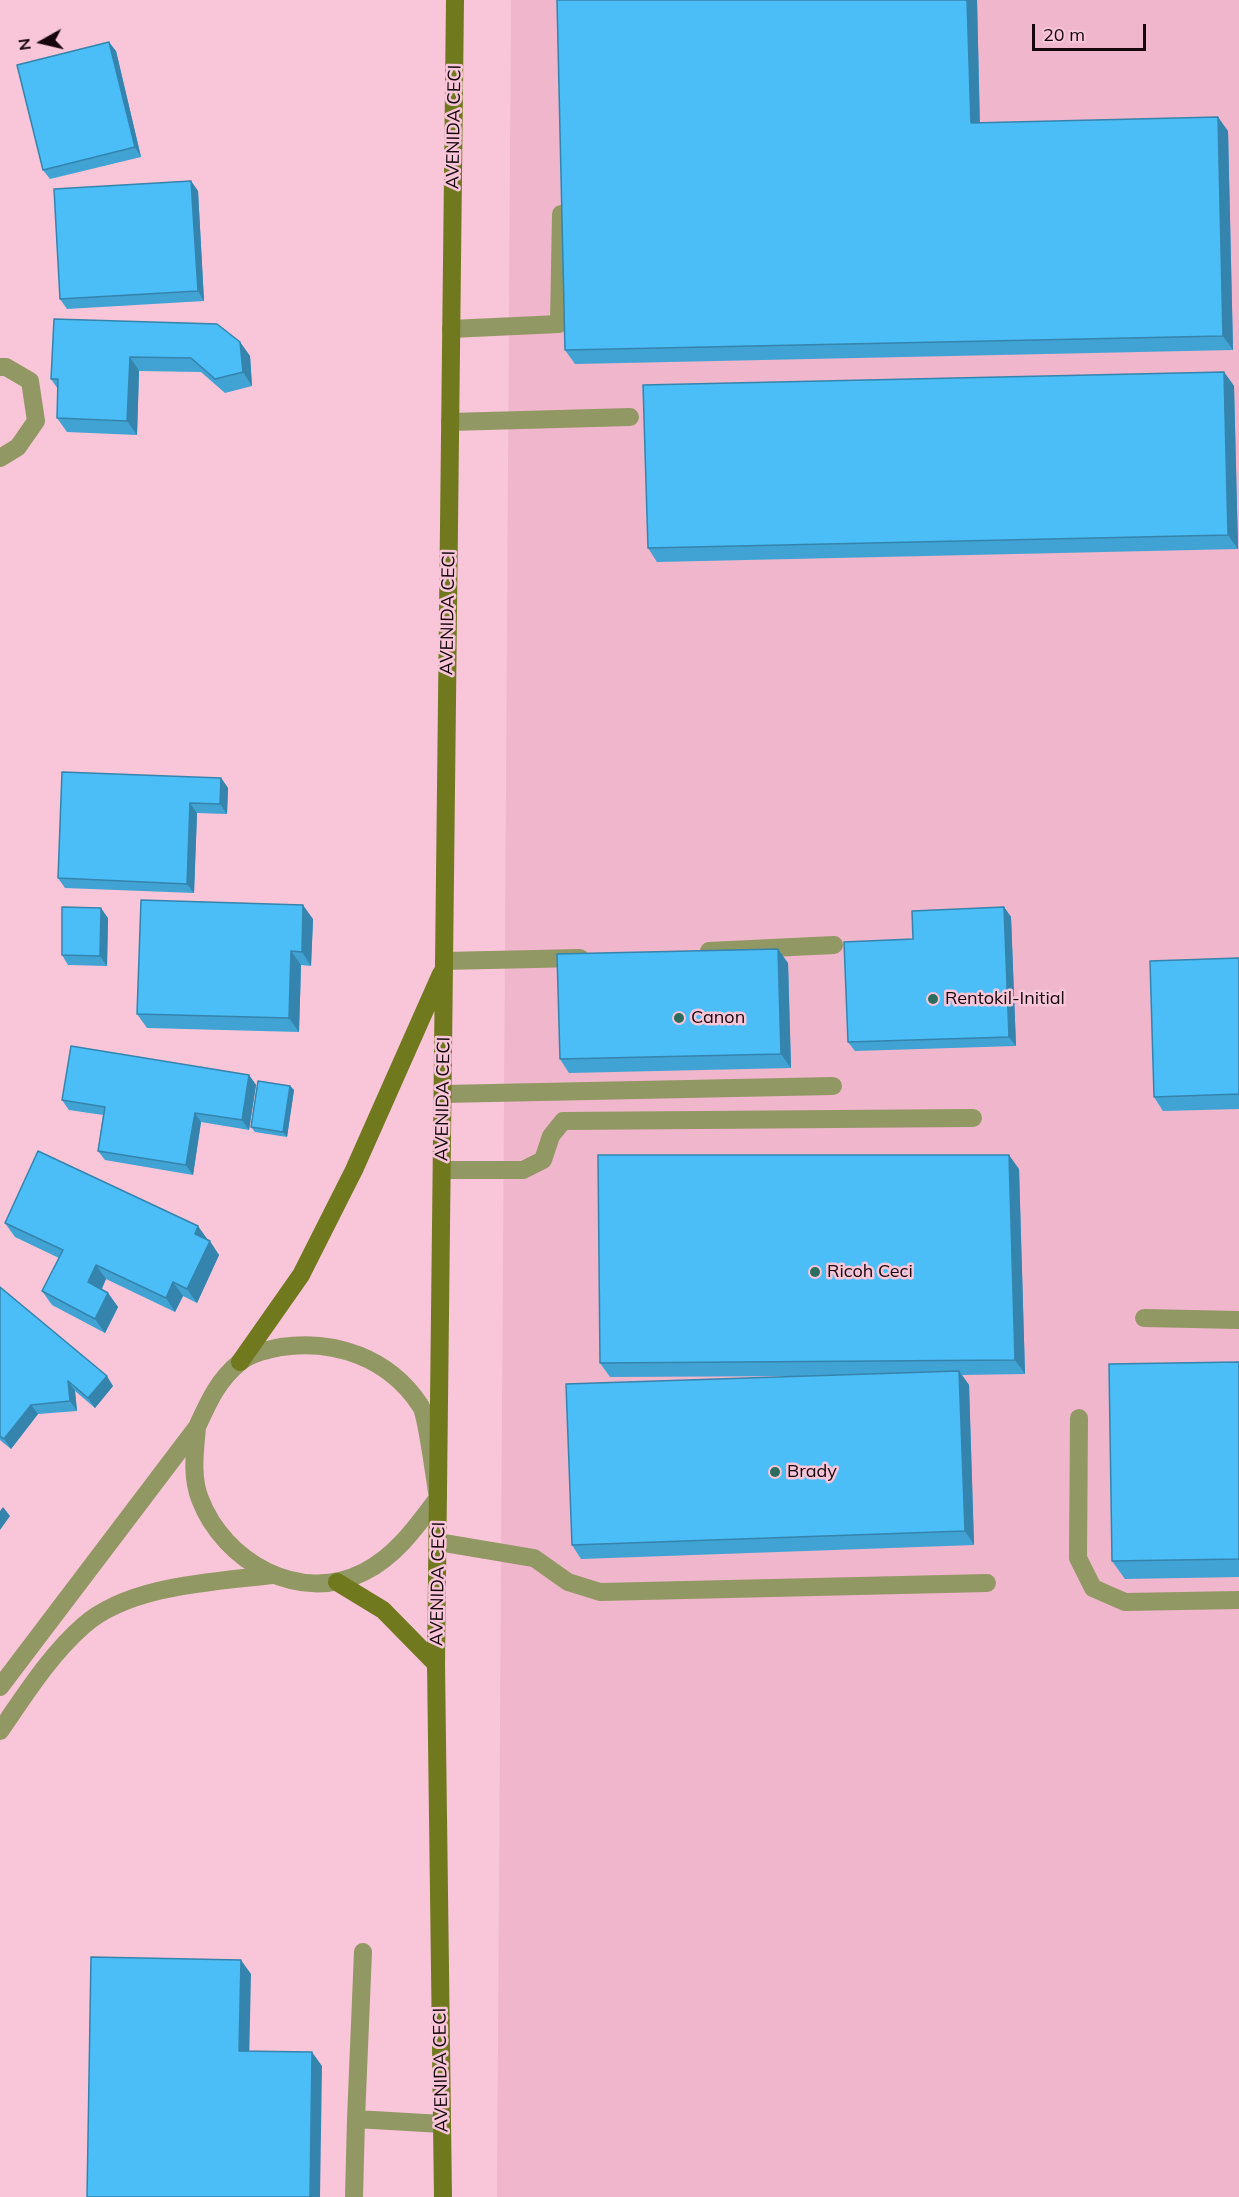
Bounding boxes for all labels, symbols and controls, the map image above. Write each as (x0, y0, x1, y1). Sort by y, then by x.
north arrow (12, 12, 72, 72)
scale bar (1035, 12, 1149, 50)
text: 20 m (1043, 23, 1085, 46)
text: N (13, 37, 35, 52)
street label: AVENIDA CECI (442, 65, 466, 189)
street label: AVENIDA CECI (436, 551, 460, 675)
place label: Rentokil-Initial (945, 988, 1065, 1010)
marker: Rentokil-Initial (926, 992, 940, 1006)
place label: Canon (691, 1007, 745, 1029)
marker: Canon (672, 1011, 686, 1025)
street label: AVENIDA CECI (431, 1037, 455, 1161)
place label: Ricoh Ceci (827, 1261, 913, 1283)
marker: Ricoh Ceci (808, 1265, 822, 1279)
place label: Brady (787, 1461, 837, 1483)
marker: Brady (768, 1465, 782, 1479)
street label: AVENIDA CECI (426, 1522, 450, 1646)
street label: AVENIDA CECI (429, 2008, 453, 2132)

